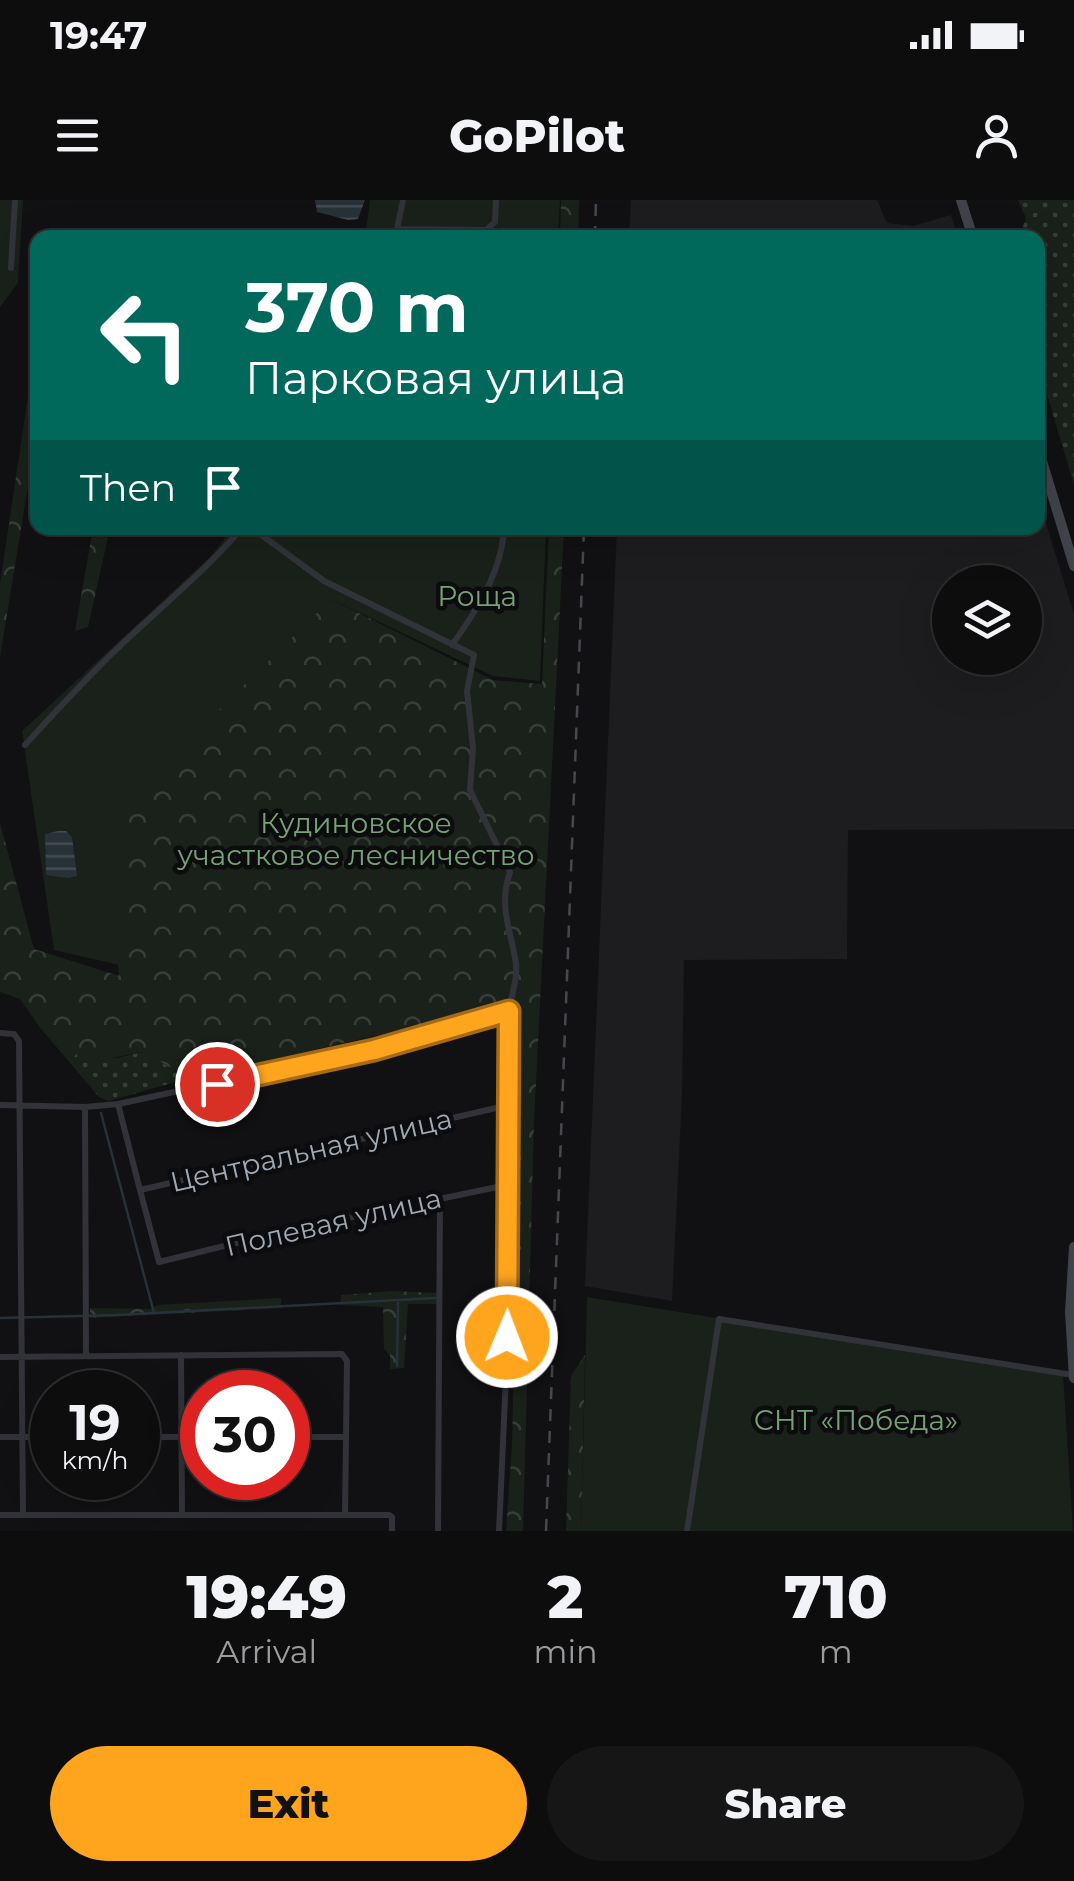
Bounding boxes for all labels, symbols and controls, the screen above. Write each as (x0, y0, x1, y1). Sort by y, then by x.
text: 19:47 (50, 12, 147, 59)
icon: menu (50, 108, 105, 163)
text: GoPilot (449, 108, 625, 163)
icon: person (969, 108, 1024, 163)
text: 370 m (245, 264, 469, 350)
icon: left (80, 270, 210, 400)
text: Парковая улица (245, 350, 626, 405)
icon: arrive (196, 460, 251, 515)
text: Then (80, 464, 176, 511)
map controls (932, 565, 1042, 675)
button: layers (932, 565, 1042, 675)
park label: Роща (437, 579, 517, 613)
park label: Кудиновское участковое лесничество (176, 806, 535, 872)
pin (175, 1042, 260, 1127)
icon: arrive (190, 1057, 245, 1112)
street label: Центральная улица (167, 1101, 455, 1199)
street label: Полевая улица (222, 1181, 444, 1263)
position arrow (455, 1285, 559, 1389)
speed limit sign: 30 (180, 1370, 310, 1500)
text: 19 (69, 1392, 121, 1453)
park label: СНТ «Победа» (754, 1403, 958, 1437)
text: km/h (62, 1445, 128, 1475)
text: 19:49 (186, 1560, 347, 1633)
text: 2 (548, 1560, 584, 1633)
text: 710 (784, 1560, 888, 1633)
text: Arrival (216, 1632, 317, 1671)
text: min (533, 1632, 598, 1671)
text: m (819, 1632, 853, 1671)
button: Exit (50, 1746, 527, 1861)
button: Share (547, 1746, 1024, 1861)

